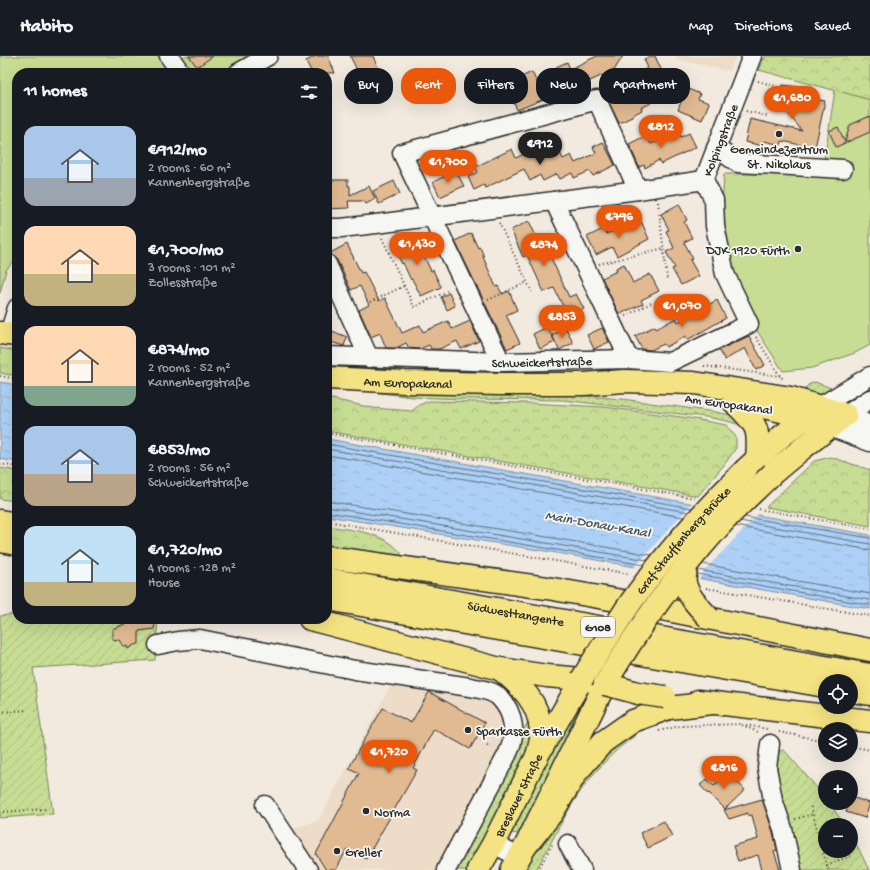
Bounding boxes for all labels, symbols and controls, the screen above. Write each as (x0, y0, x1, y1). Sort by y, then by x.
text: Habito (20, 16, 73, 39)
text: Map (689, 19, 713, 36)
text: Directions (735, 19, 792, 36)
text: Saved (814, 19, 850, 36)
chip: Buy (344, 68, 393, 104)
chip: Rent (401, 68, 456, 104)
chip: Filters (464, 68, 528, 104)
chip: New (536, 68, 591, 104)
chip: Apartment (599, 68, 690, 104)
icon: filters (298, 81, 320, 103)
text: 11 homes (24, 82, 87, 102)
pin: €1,680 (759, 86, 825, 120)
text: €1,680 (773, 91, 811, 106)
street label: Kolpingstraße (701, 102, 743, 179)
pin: €812 (637, 115, 685, 149)
text: €812 (648, 120, 674, 135)
marker: Gemeindezentrum St. Nikolaus (774, 129, 784, 139)
pin: €912 (516, 132, 564, 166)
text: €912 (527, 137, 553, 152)
text: €912/mo (148, 141, 207, 161)
icon: home (56, 142, 104, 190)
place label: Gemeindezentrum St. Nikolaus (730, 143, 828, 173)
pin: €1,700 (415, 150, 481, 184)
text: €1,700 (429, 155, 467, 170)
text: 2 rooms · 60 m² (148, 161, 231, 176)
text: Kannenbergstraße (148, 176, 250, 191)
pin: €796 (595, 205, 643, 239)
text: €796 (605, 210, 633, 225)
pin: €1,430 (384, 232, 450, 266)
pin: €874 (520, 233, 568, 267)
text: €1,430 (398, 237, 436, 252)
text: €874 (530, 238, 558, 253)
text: €1,700/mo (148, 241, 223, 261)
icon: home (56, 242, 104, 290)
place label: DJK 1920 Fürth (705, 244, 790, 259)
marker: DJK 1920 Fürth (793, 244, 803, 254)
text: 3 rooms · 101 m² (148, 261, 236, 276)
text: Zollesstraße (148, 276, 217, 291)
pin: €1,070 (649, 294, 715, 328)
text: €1,070 (663, 299, 701, 314)
pin: €853 (538, 305, 586, 339)
text: €853 (548, 310, 576, 325)
text: €874/mo (148, 341, 209, 361)
icon: home (56, 342, 104, 390)
street label: Schweickertstraße (491, 355, 593, 372)
text: 2 rooms · 52 m² (148, 361, 230, 376)
street label: Am Europakanal (363, 375, 452, 393)
text: Kannenbergstraße (148, 376, 250, 391)
street label: Am Europakanal (684, 392, 774, 419)
text: €853/mo (148, 441, 210, 461)
icon: home (56, 442, 104, 490)
text: 2 rooms · 56 m² (148, 461, 231, 476)
text: Schweickertstraße (148, 476, 248, 491)
street label: Graf-Stauffenberg-Brücke (634, 484, 735, 598)
water label: Main-Donau-Kanal (544, 508, 652, 543)
text: €1,720/mo (148, 541, 222, 561)
icon: home (56, 542, 104, 590)
text: 4 rooms · 128 m² (148, 561, 236, 576)
text: House (148, 576, 180, 591)
street label: Südwesttangente (466, 599, 565, 631)
road number: G108 (581, 617, 615, 637)
map controls (818, 674, 858, 858)
button: locate (818, 674, 858, 714)
button: layers (818, 722, 858, 762)
marker: Sparkasse Fürth (463, 725, 473, 735)
place label: Sparkasse Fürth (476, 725, 562, 740)
pin: €1,720 (356, 740, 422, 774)
text: €1,720 (370, 745, 408, 760)
street label: Breslauer Straße (492, 752, 547, 841)
pin: €816 (700, 756, 748, 790)
text: €816 (711, 761, 737, 776)
button: + (818, 770, 858, 810)
marker: Norma (361, 806, 371, 816)
place label: Norma (374, 806, 411, 821)
button: − (818, 818, 858, 858)
marker: Greller (332, 846, 342, 856)
place label: Greller (345, 846, 383, 861)

